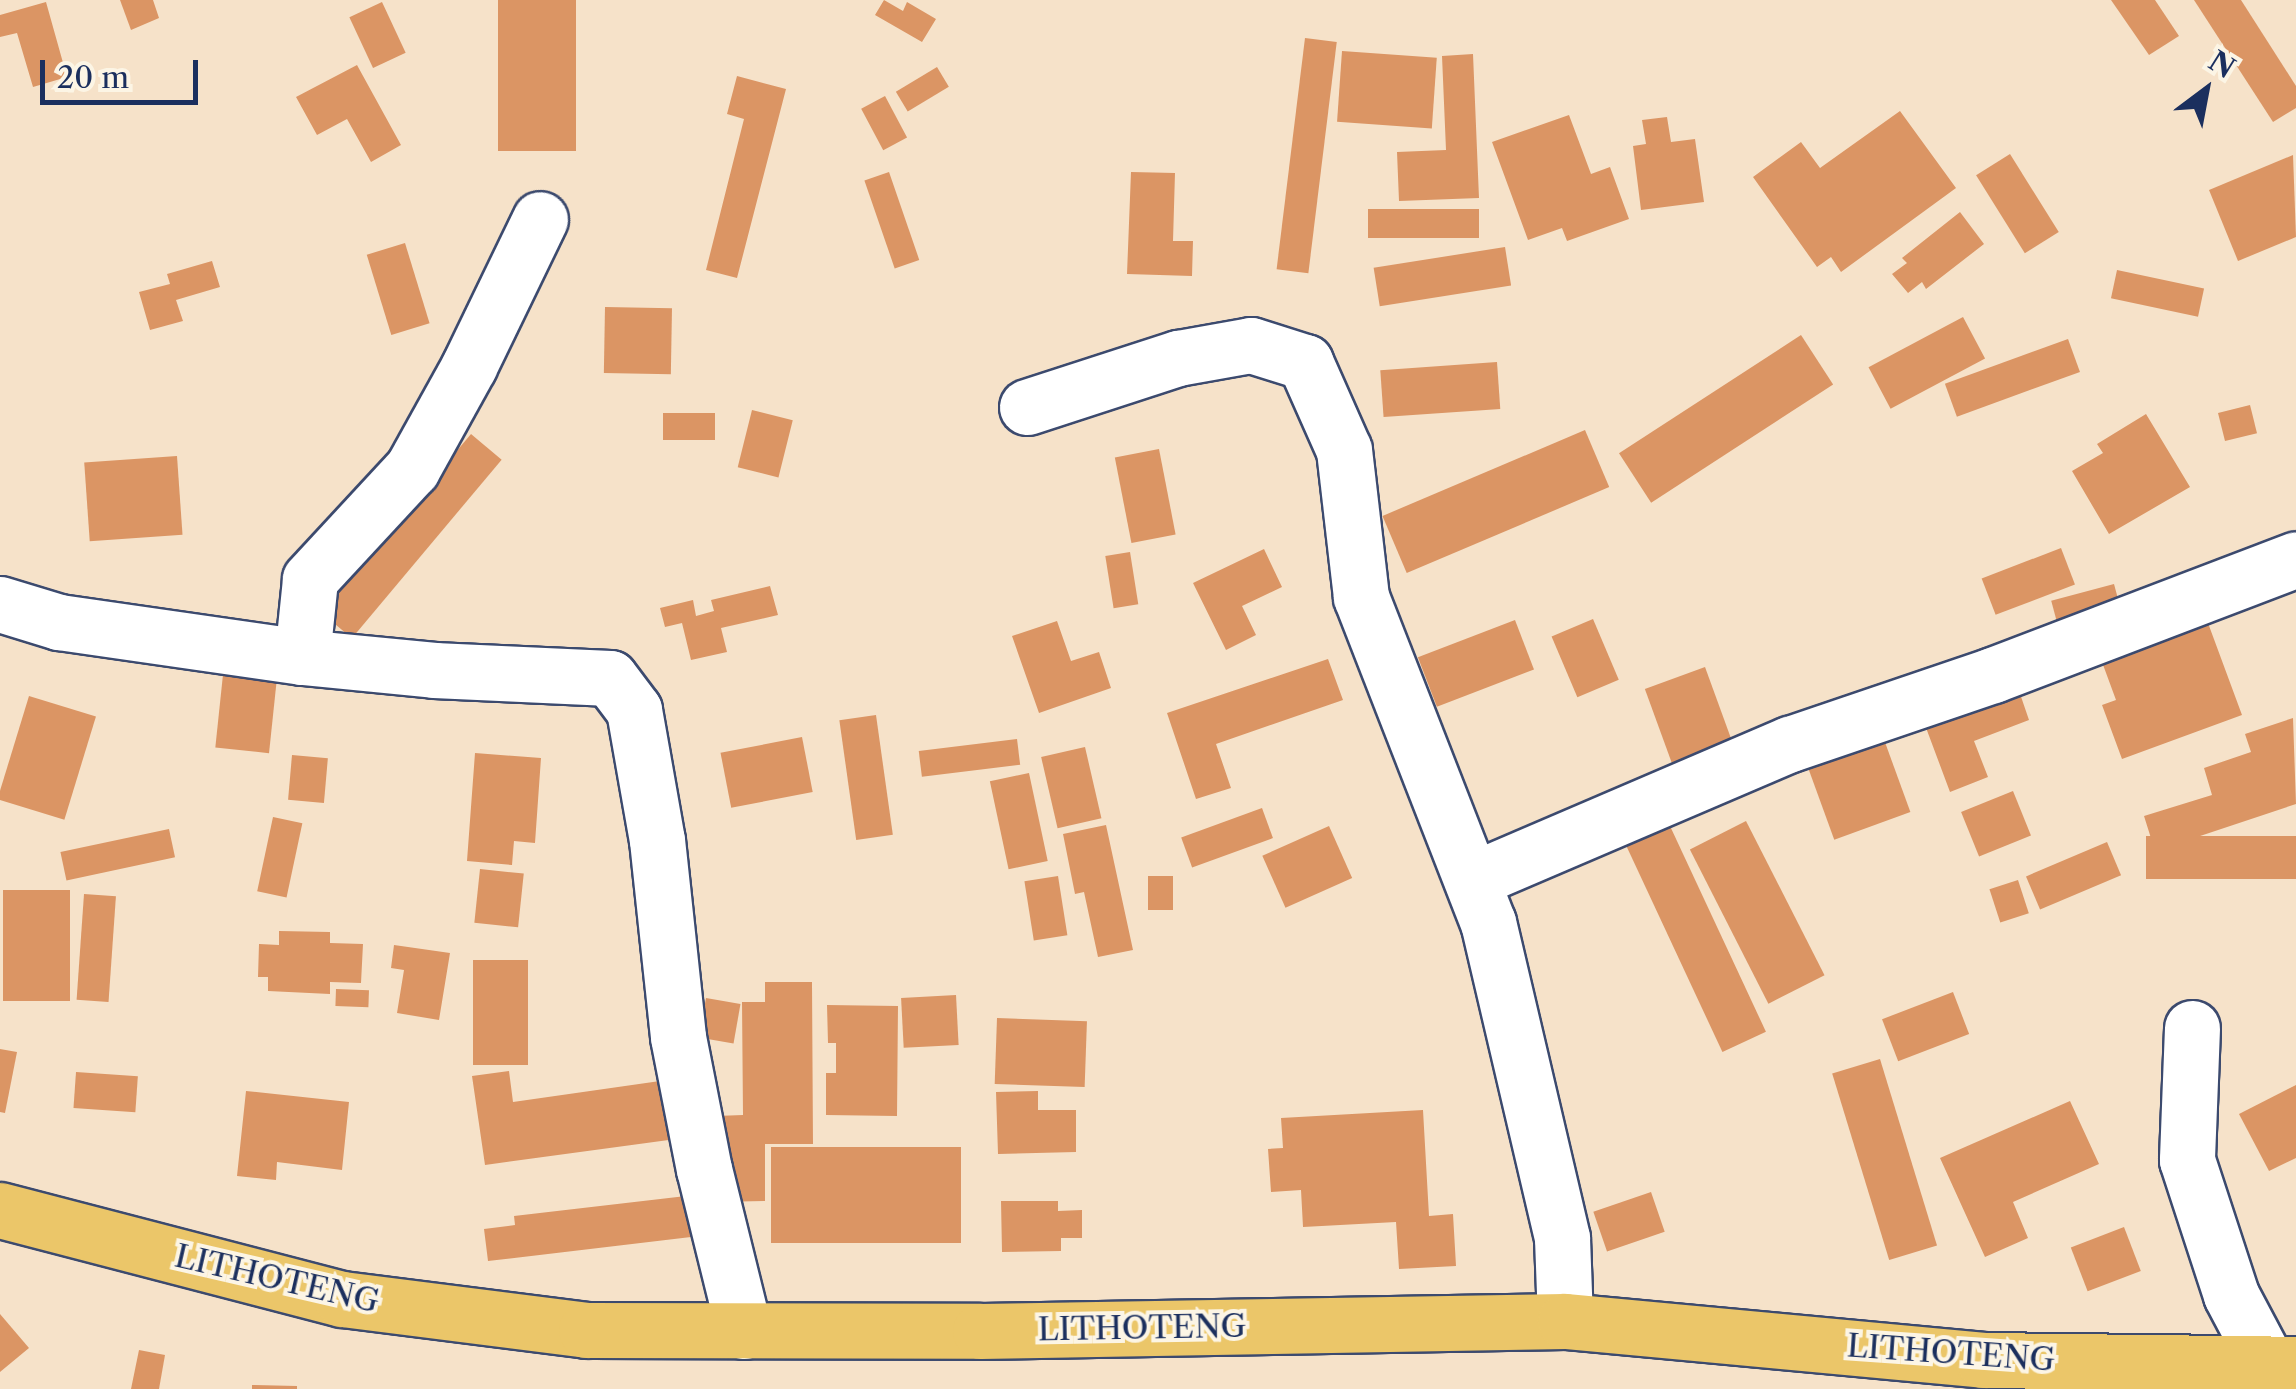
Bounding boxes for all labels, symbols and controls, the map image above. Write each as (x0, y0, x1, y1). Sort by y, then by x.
scale bar (45, 40, 202, 102)
north arrow (2156, 40, 2256, 140)
text: N (2203, 44, 2241, 85)
text: 20 m (57, 59, 129, 96)
street label: LITHOTENG (171, 1237, 383, 1321)
street label: LITHOTENG (1037, 1307, 1247, 1349)
street label: LITHOTENG (1846, 1327, 2056, 1379)

